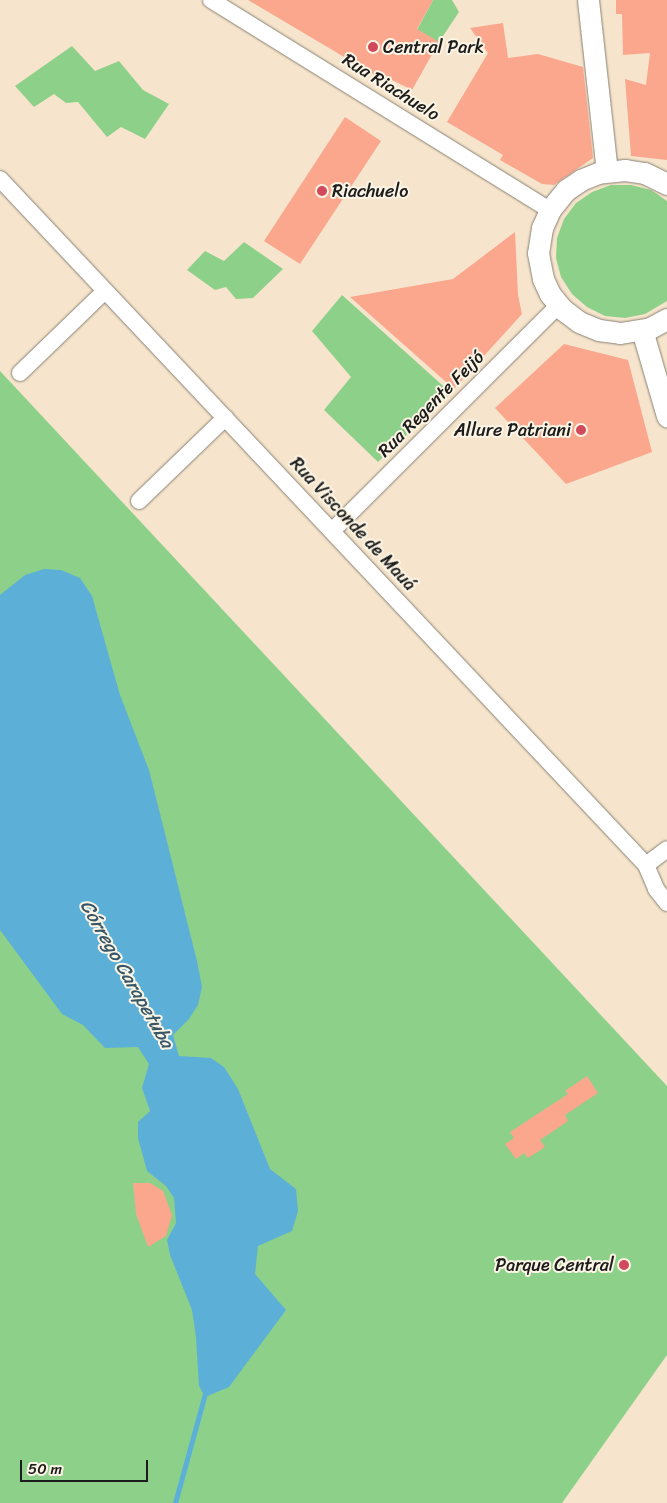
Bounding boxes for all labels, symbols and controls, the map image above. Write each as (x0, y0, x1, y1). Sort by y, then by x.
place label: Central Park (383, 36, 484, 58)
marker: Central Park (367, 41, 379, 53)
street label: Rua Riachuelo (338, 48, 444, 126)
place label: Riachuelo (332, 180, 409, 202)
marker: Riachuelo (316, 185, 328, 197)
street label: Rua Regente Feijó (373, 346, 489, 462)
place label: Allure Patriani (454, 419, 571, 441)
marker: Allure Patriani (575, 424, 587, 436)
street label: Rua Visconde de Mauá (285, 453, 421, 595)
water label: Córrego Carapetuba (75, 896, 179, 1052)
place label: Parque Central (495, 1254, 614, 1276)
marker: Parque Central (618, 1259, 630, 1271)
scale bar (22, 1450, 150, 1482)
text: 50 m (28, 1456, 62, 1482)

